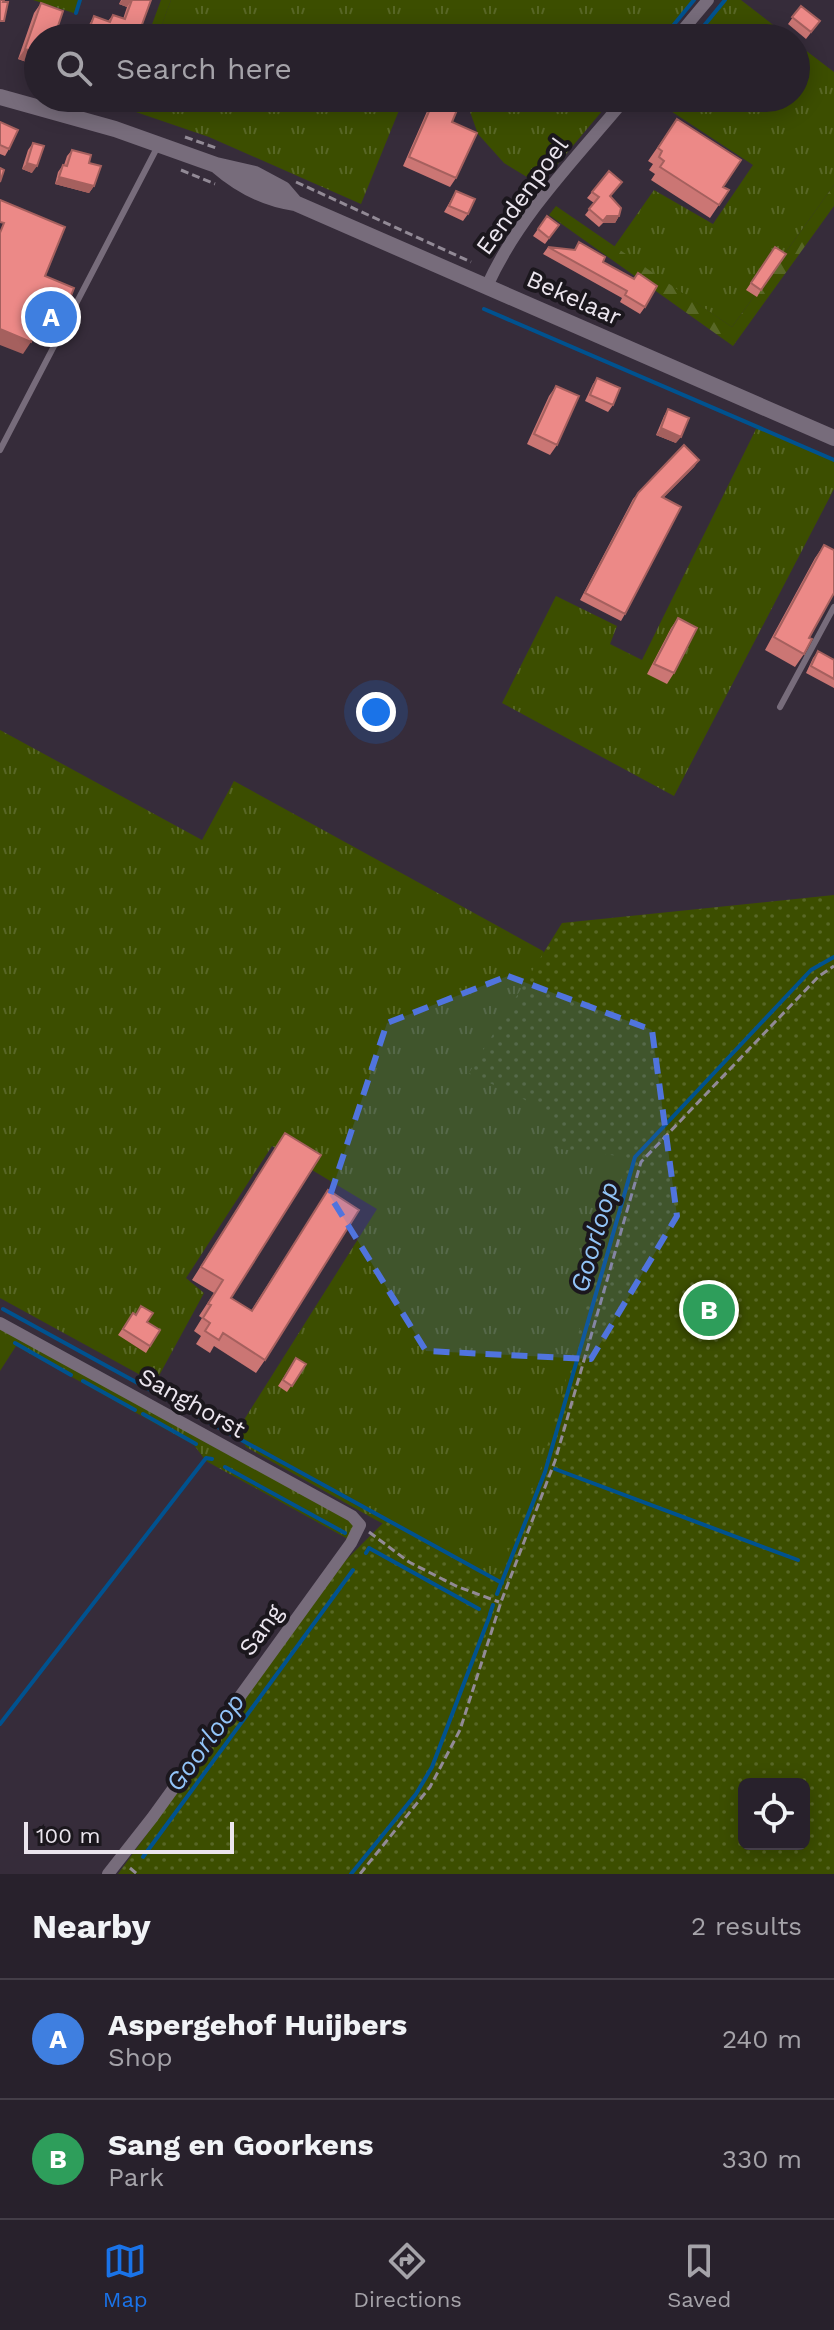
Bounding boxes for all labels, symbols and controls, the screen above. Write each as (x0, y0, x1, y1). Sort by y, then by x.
search box (24, 24, 810, 112)
icon: search (52, 46, 96, 90)
text: Search here (116, 51, 292, 86)
street label: Eendenpoel (470, 131, 574, 260)
street label: Bekelaar (522, 265, 626, 331)
pin: A (25, 287, 77, 347)
your location (356, 692, 396, 732)
water label: Goorloop (564, 1178, 624, 1296)
pin: B (683, 1280, 735, 1340)
street label: Sanghorst (134, 1362, 250, 1444)
street label: Sang (233, 1599, 289, 1661)
water label: Goorloop (159, 1687, 251, 1797)
map controls (738, 1778, 810, 1850)
button: locate (738, 1778, 810, 1850)
scale bar (24, 1818, 234, 1854)
text: 100 m (36, 1823, 100, 1848)
text: Nearby (32, 1906, 151, 1946)
text: 2 results (691, 1911, 802, 1941)
text: Aspergehof Huijbers (108, 2007, 407, 2042)
text: A (49, 2024, 67, 2054)
text: 240 m (722, 2024, 802, 2054)
text: Shop (108, 2042, 173, 2072)
text: Sang en Goorkens (108, 2127, 373, 2162)
text: B (49, 2144, 67, 2174)
text: 330 m (722, 2144, 802, 2174)
text: Park (108, 2162, 164, 2192)
tab: Map (103, 2239, 148, 2312)
tab: Directions (353, 2239, 462, 2312)
tab: Saved (667, 2239, 731, 2312)

